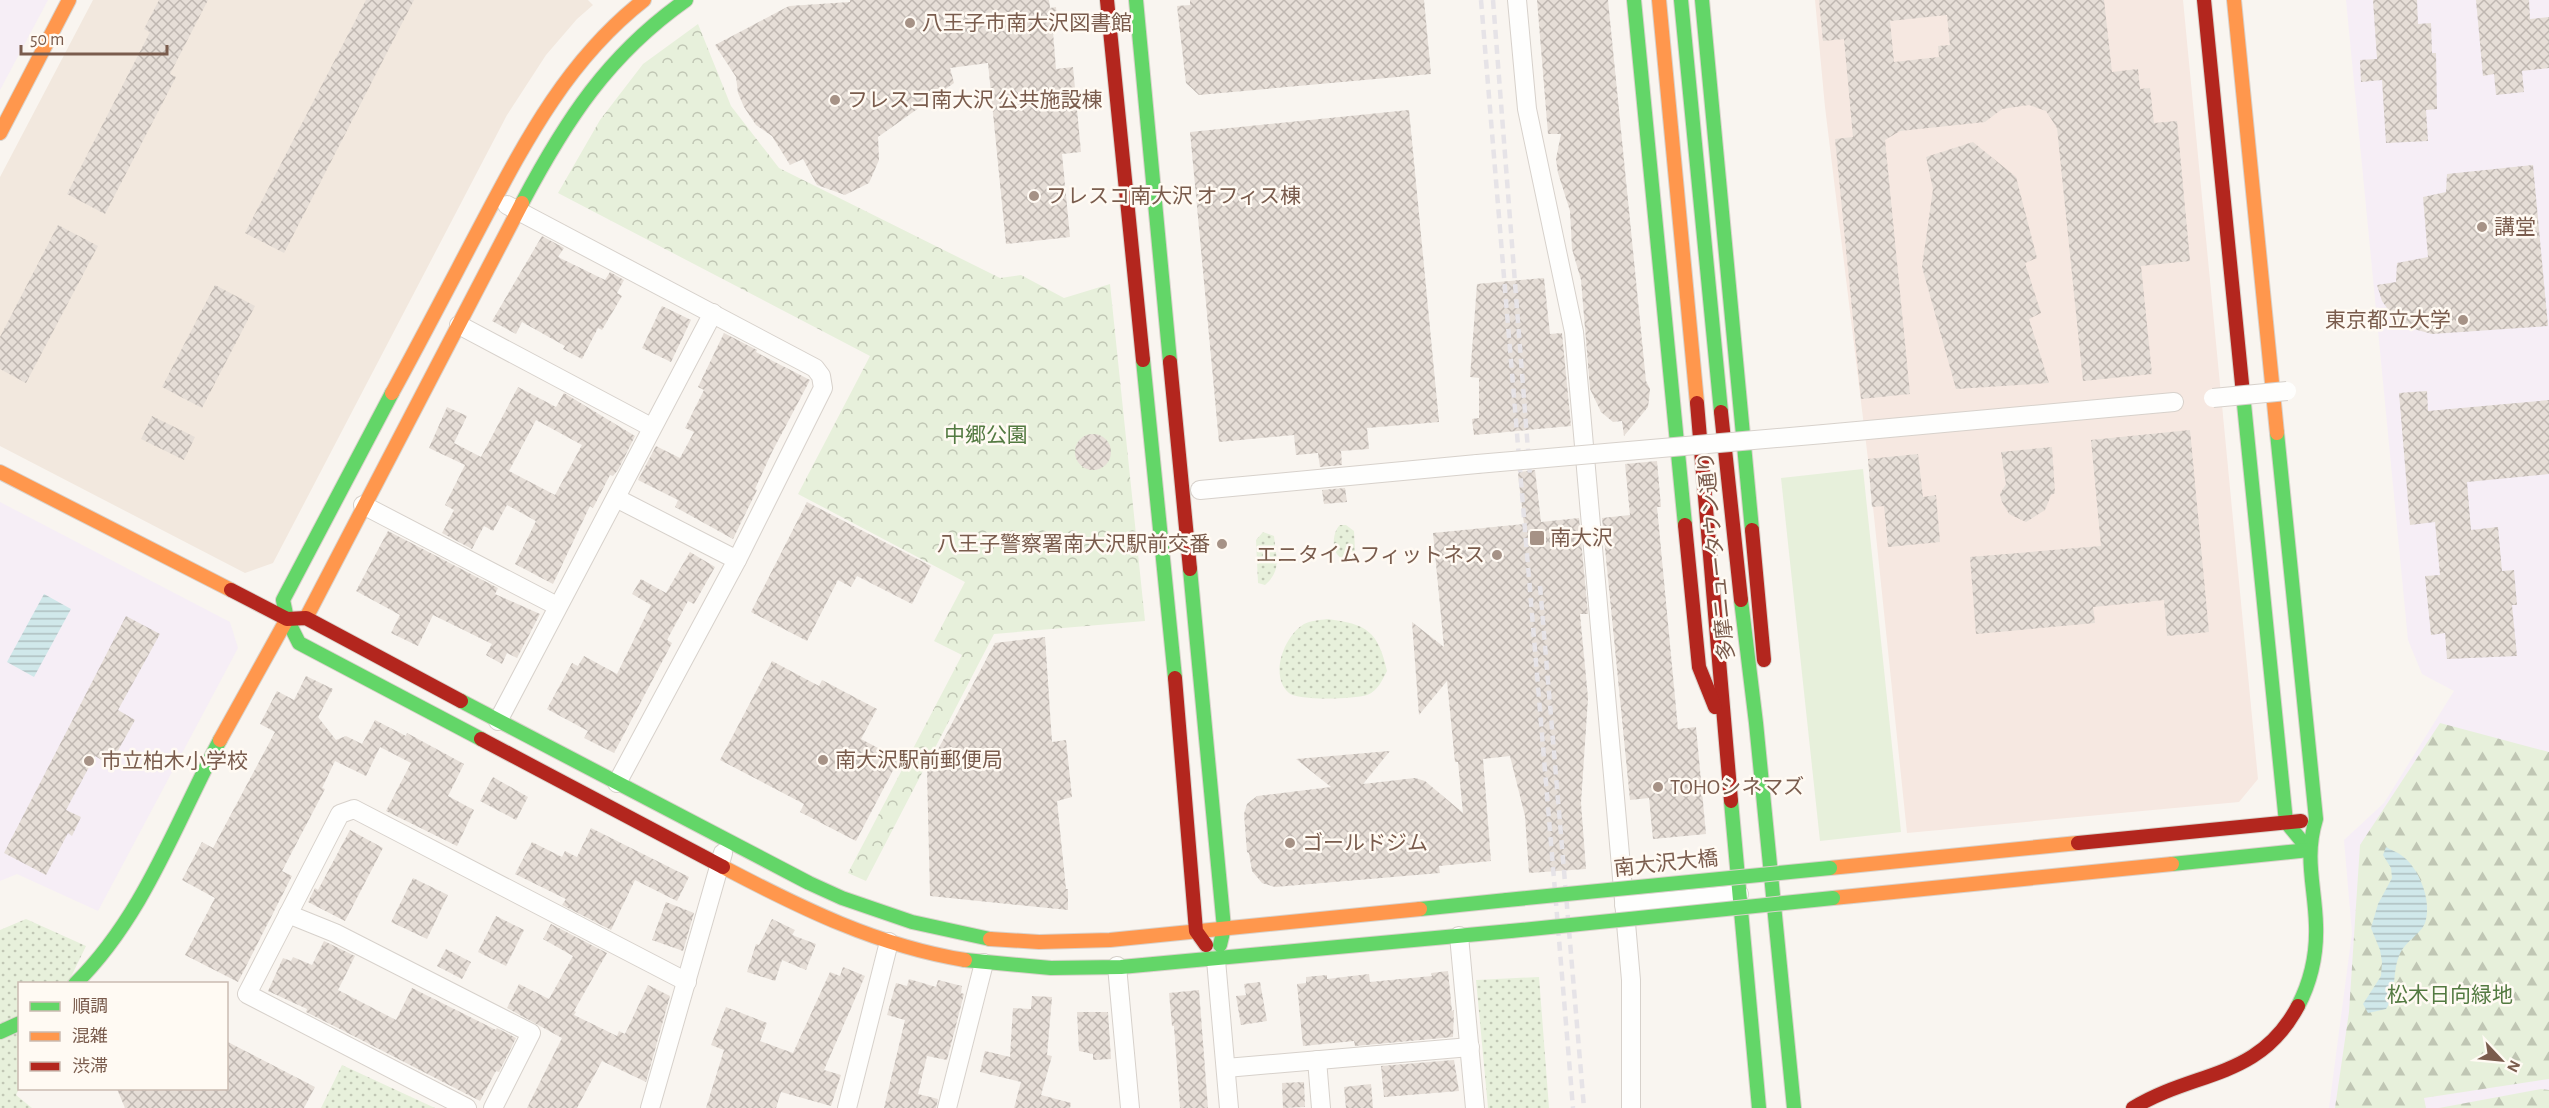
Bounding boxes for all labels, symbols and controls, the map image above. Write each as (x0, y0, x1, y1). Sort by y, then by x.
place label: 八王子市南大沢図書館 (922, 12, 1132, 34)
marker: 八王子市南大沢図書館 (903, 16, 917, 30)
scale bar (21, 18, 166, 56)
text: 50 m (30, 31, 64, 49)
place label: フレスコ南大沢 公共施設棟 (847, 89, 1102, 111)
marker: フレスコ南大沢 公共施設棟 (828, 93, 842, 107)
place label: フレスコ南大沢 オフィス棟 (1046, 185, 1301, 207)
marker: フレスコ南大沢 オフィス棟 (1027, 189, 1041, 203)
place label: 講堂 (2494, 216, 2536, 238)
marker: 講堂 (2475, 220, 2489, 234)
place label: 東京都立大学 (2325, 309, 2451, 331)
marker: 東京都立大学 (2456, 313, 2470, 327)
park label: 中郷公園 (944, 424, 1028, 446)
street label: 多摩ニュータウン通り (1694, 450, 1738, 662)
place label: 南大沢 (1550, 527, 1613, 549)
marker: 南大沢 (1528, 529, 1546, 547)
place label: 八王子警察署南大沢駅前交番 (937, 533, 1210, 555)
marker: 八王子警察署南大沢駅前交番 (1215, 537, 1229, 551)
place label: エニタイムフィットネス (1256, 544, 1485, 566)
marker: エニタイムフィットネス (1490, 548, 1504, 562)
place label: 南大沢駅前郵便局 (835, 749, 1003, 771)
place label: 市立柏木小学校 (101, 750, 248, 772)
marker: 南大沢駅前郵便局 (816, 753, 830, 767)
marker: 市立柏木小学校 (82, 754, 96, 768)
place label: TOHOシネマズ (1670, 775, 1804, 798)
marker: TOHOシネマズ (1651, 780, 1665, 794)
place label: ゴールドジム (1302, 832, 1428, 854)
marker: ゴールドジム (1283, 836, 1297, 850)
street label: 南大沢大橋 (1613, 847, 1719, 879)
legend (18, 982, 228, 1090)
park label: 松木日向緑地 (2387, 984, 2513, 1006)
text: 順調 (72, 998, 108, 1016)
text: 混雑 (72, 1026, 108, 1046)
north arrow (2471, 1030, 2531, 1090)
text: 渋滞 (72, 1057, 108, 1076)
text: N (2504, 1058, 2523, 1075)

